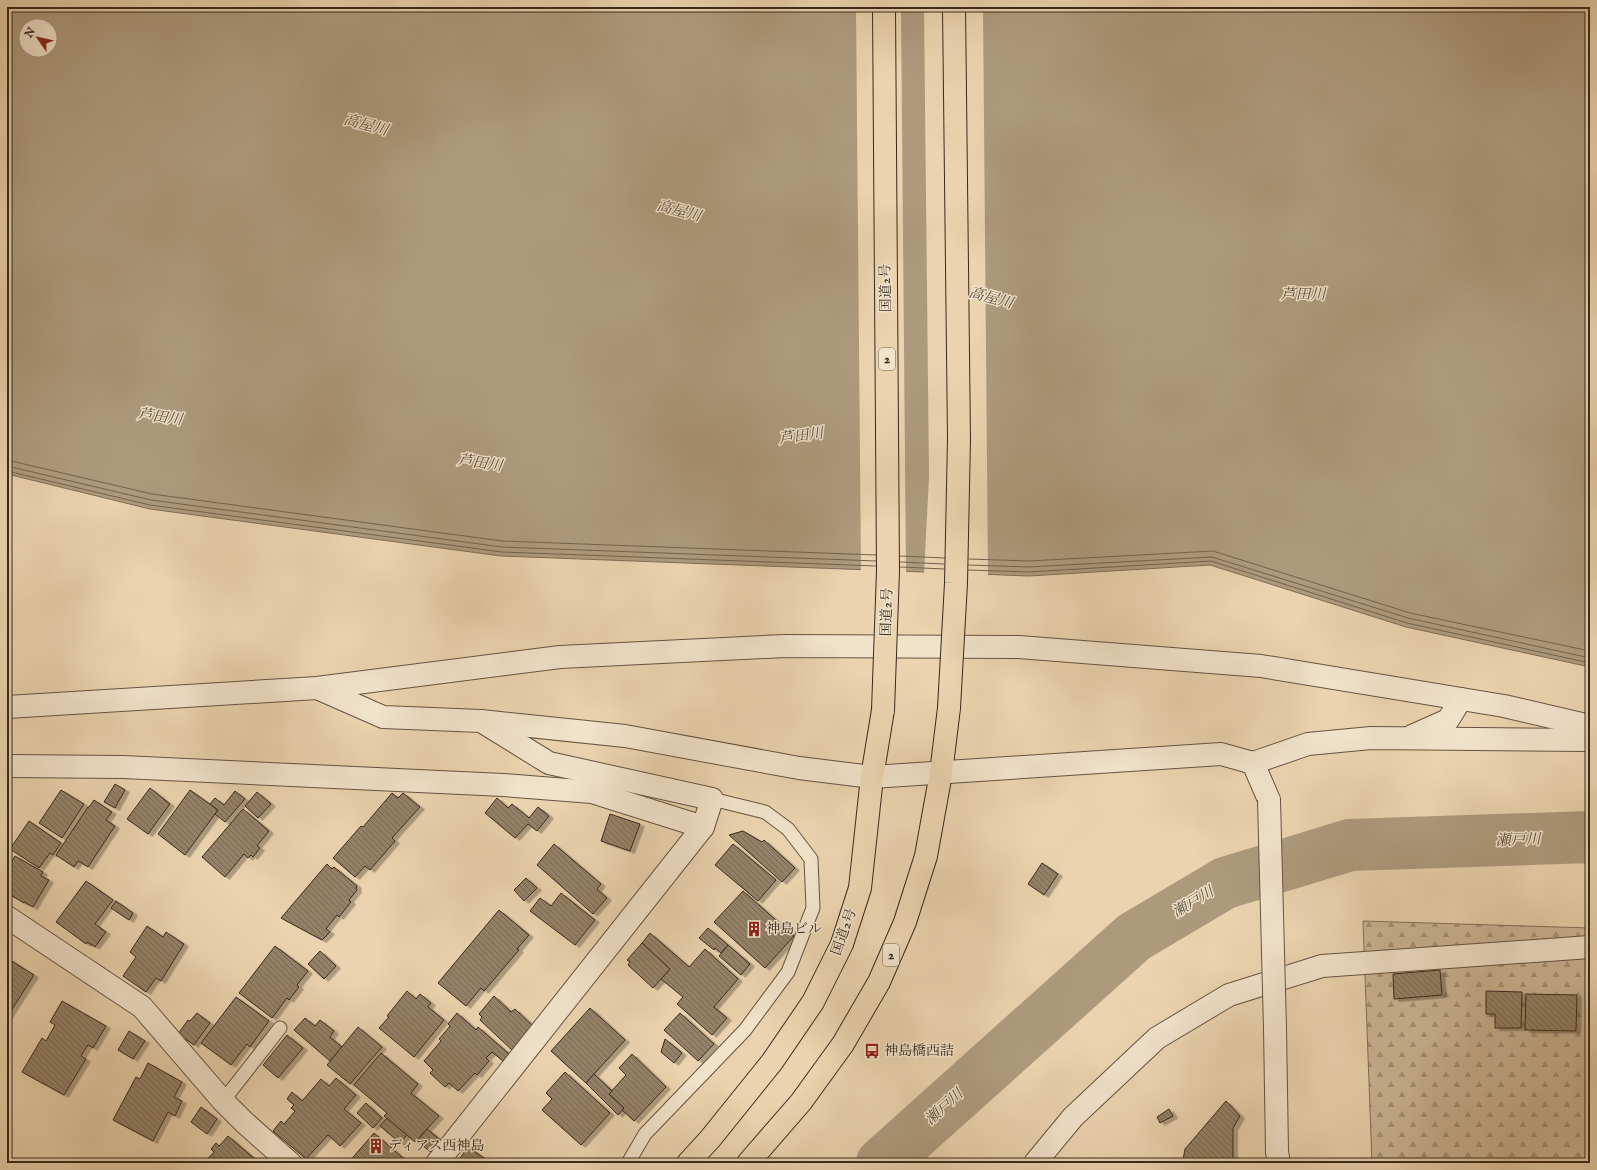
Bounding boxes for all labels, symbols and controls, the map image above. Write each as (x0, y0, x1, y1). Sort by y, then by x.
north arrow (18, 18, 58, 58)
text: N (22, 25, 39, 42)
water label: 高屋川 (342, 110, 392, 141)
water label: 高屋川 (655, 196, 705, 227)
street label: 国道2号 (877, 264, 895, 312)
water label: 高屋川 (967, 283, 1017, 314)
water label: 芦田川 (1280, 285, 1327, 304)
road number: 2 (879, 348, 895, 370)
water label: 芦田川 (136, 404, 186, 430)
water label: 芦田川 (777, 423, 827, 449)
water label: 芦田川 (456, 450, 506, 476)
street label: 国道2号 (877, 587, 897, 637)
water label: 瀬戸川 (1495, 830, 1543, 850)
water label: 瀬戸川 (1169, 881, 1219, 922)
street label: 国道2号 (827, 906, 861, 958)
building icon: 神島ビル (745, 920, 763, 938)
place label: 神島ビル (766, 920, 822, 938)
road number: 2 (883, 944, 899, 966)
bus stop icon: 神島橋西詰 (863, 1042, 881, 1060)
place label: 神島橋西詰 (884, 1042, 954, 1060)
water label: 瀬戸川 (921, 1084, 969, 1129)
building icon: ディアス西神島 (367, 1137, 385, 1155)
place label: ディアス西神島 (388, 1137, 484, 1155)

